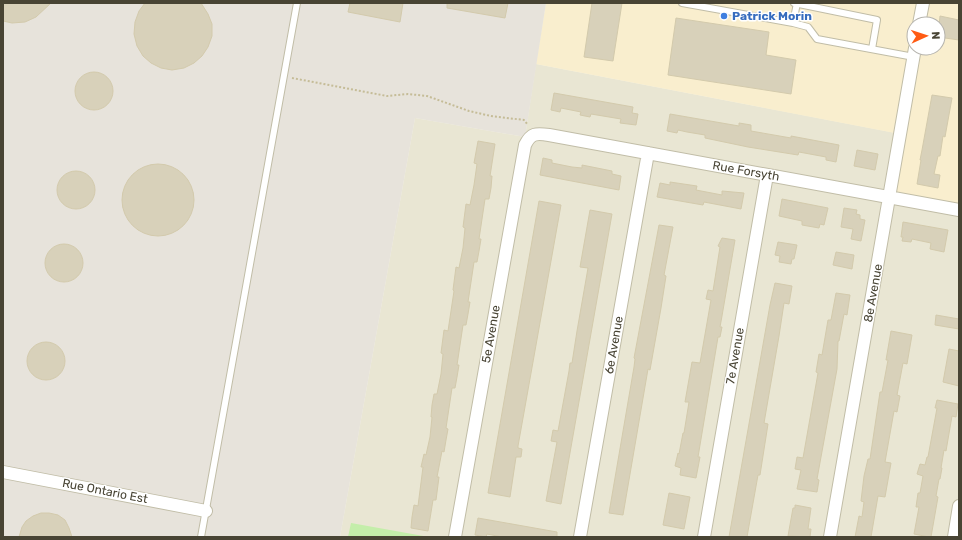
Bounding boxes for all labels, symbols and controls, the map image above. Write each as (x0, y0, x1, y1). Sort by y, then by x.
place label: Patrick Morin (732, 9, 812, 23)
marker: Patrick Morin (719, 11, 729, 21)
north arrow (906, 16, 946, 56)
text: N (929, 31, 942, 40)
street label: Rue Forsyth (712, 158, 780, 184)
street label: 8e Avenue (861, 262, 885, 323)
street label: 5e Avenue (479, 304, 503, 364)
street label: 6e Avenue (602, 315, 626, 375)
street label: 7e Avenue (723, 326, 747, 386)
street label: Rue Ontario Est (61, 476, 149, 506)

